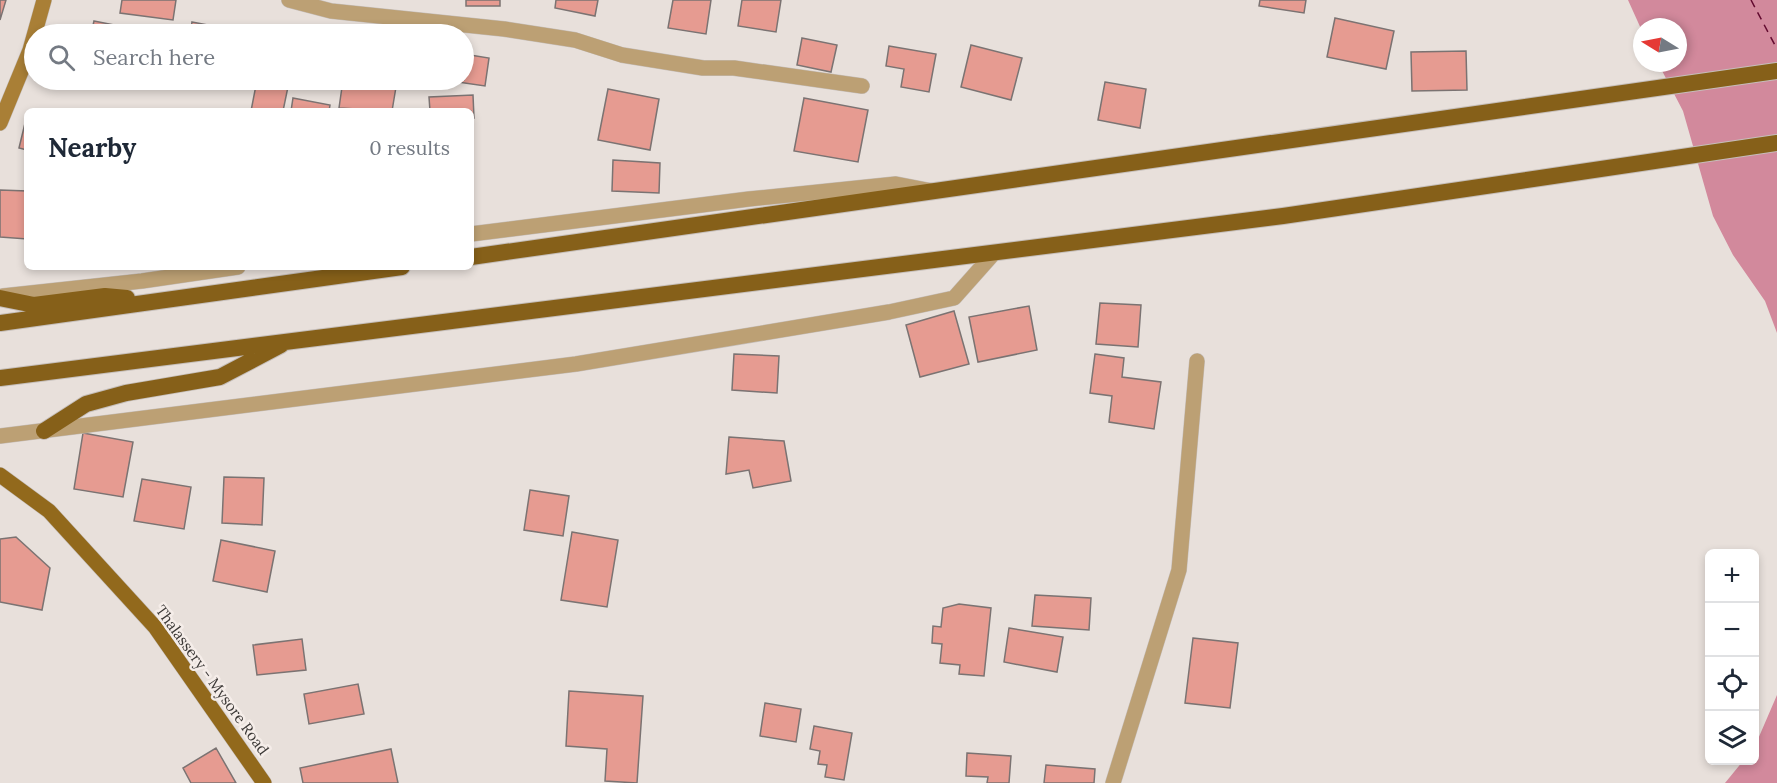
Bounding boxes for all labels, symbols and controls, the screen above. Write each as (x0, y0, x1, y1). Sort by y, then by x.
north arrow (1633, 18, 1687, 72)
search box (24, 24, 474, 90)
icon: search (45, 41, 78, 74)
text: Search here (93, 43, 215, 71)
text: Nearby (48, 131, 136, 164)
text: 0 results (369, 135, 450, 160)
map controls (1705, 549, 1759, 765)
button: + (1705, 549, 1759, 603)
street label: Thalassery - Mysore Road (152, 601, 273, 758)
button: − (1705, 603, 1759, 657)
button: locate (1705, 657, 1759, 711)
button: layers (1705, 711, 1759, 765)

